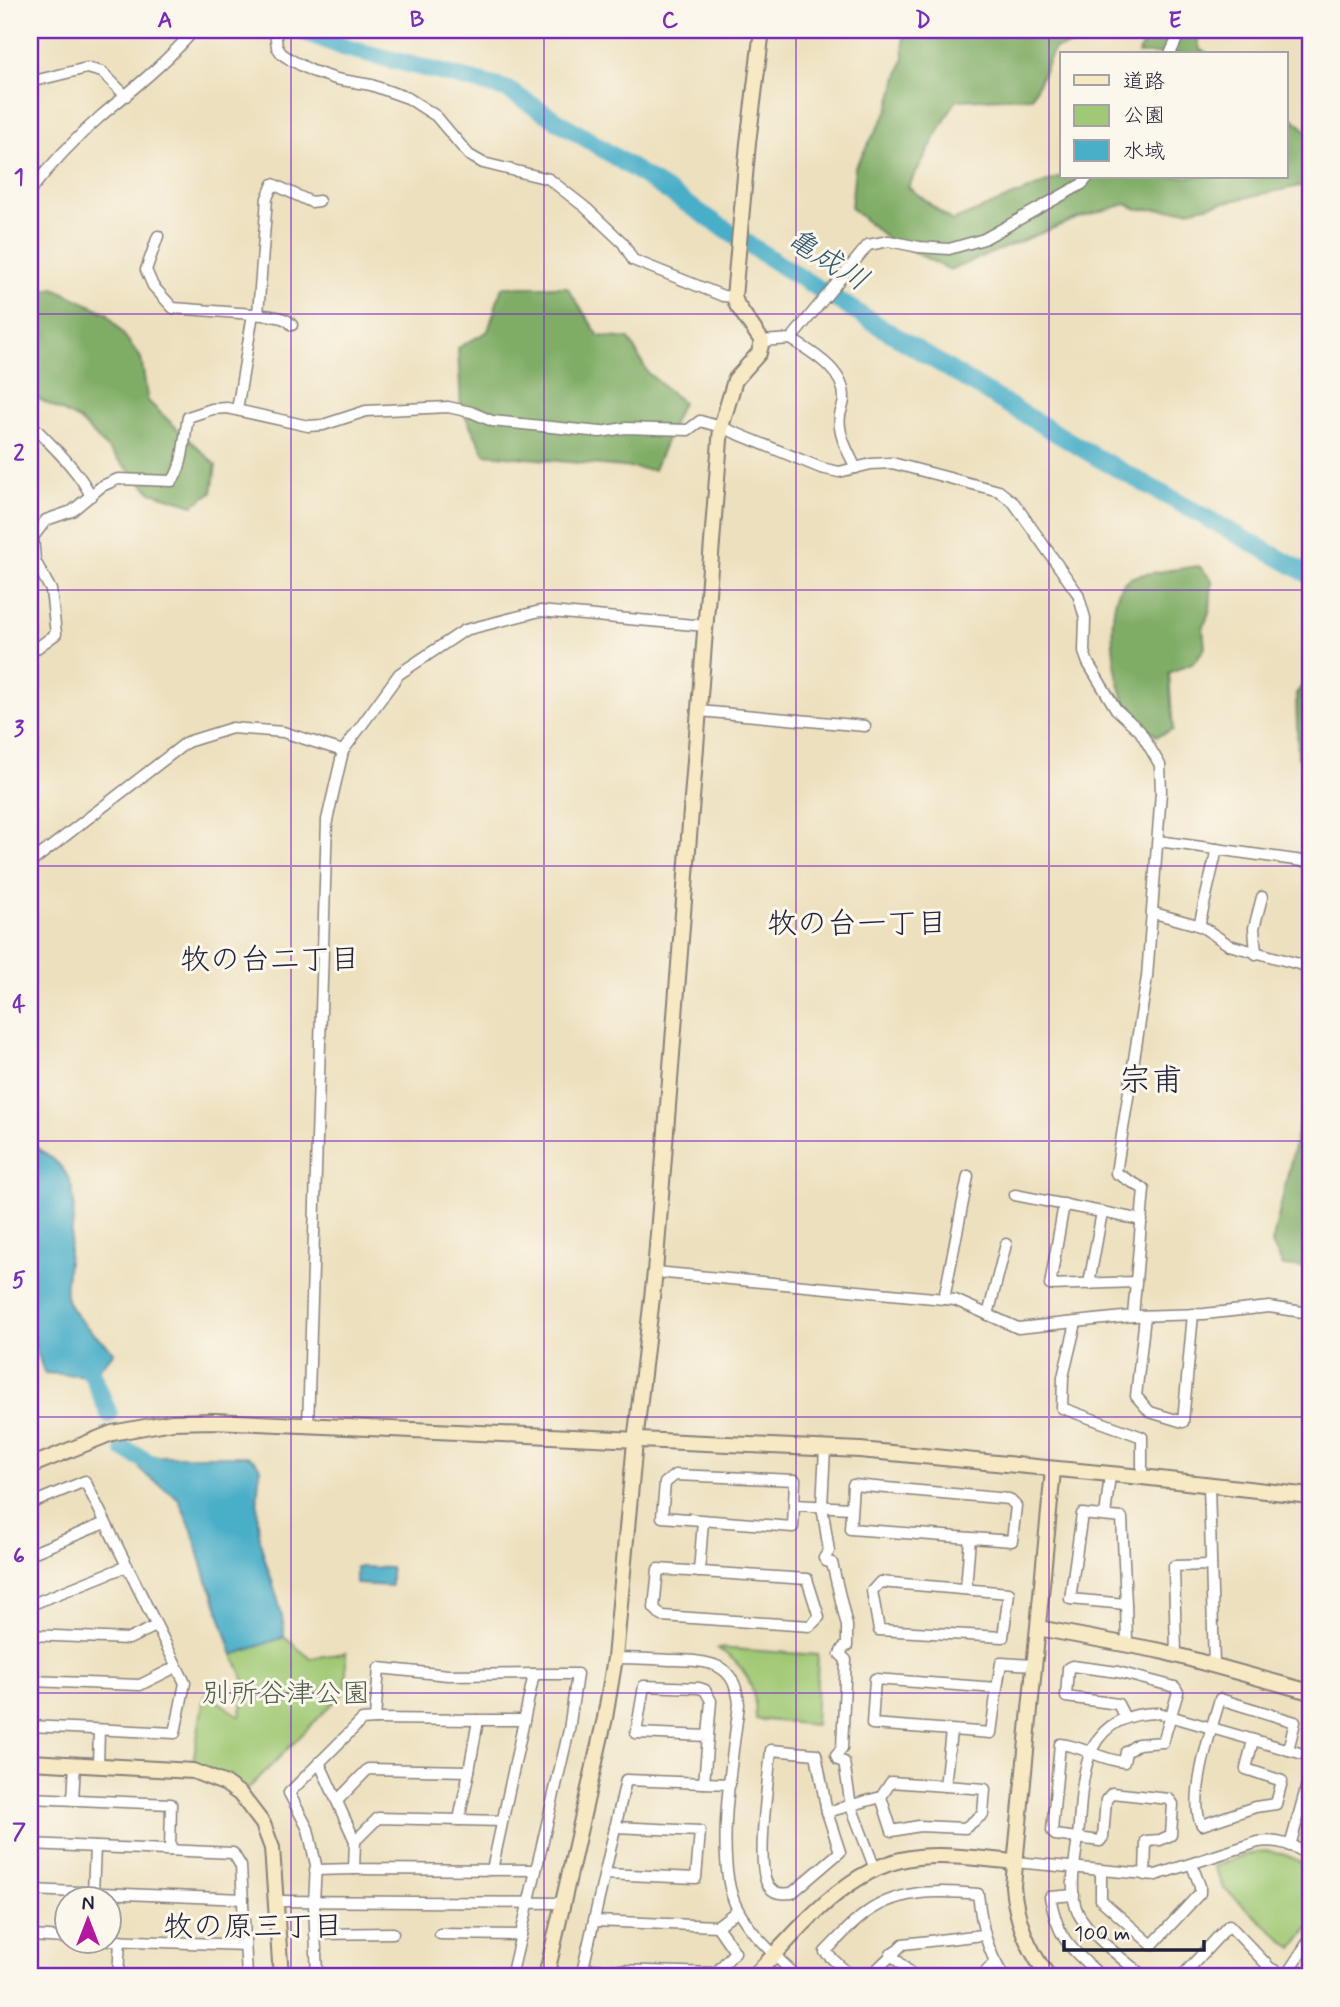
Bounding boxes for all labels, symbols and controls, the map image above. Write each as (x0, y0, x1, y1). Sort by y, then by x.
text: A (157, 6, 173, 36)
text: B (410, 6, 425, 36)
text: C (662, 6, 679, 36)
text: D (915, 6, 931, 36)
text: E (1168, 6, 1182, 36)
legend (1060, 52, 1288, 178)
text: 道路 (1123, 68, 1165, 96)
text: 公園 (1123, 102, 1165, 130)
text: 水域 (1123, 138, 1165, 166)
text: 1 (14, 163, 24, 193)
water label: 亀成川 (779, 220, 876, 301)
text: 2 (13, 439, 25, 469)
text: 3 (14, 715, 25, 745)
district label: 牧の台一丁目 (767, 905, 947, 944)
district label: 牧の台二丁目 (180, 941, 360, 980)
text: 4 (12, 990, 26, 1020)
district label: 宗甫 (1119, 1060, 1183, 1102)
text: 5 (12, 1266, 26, 1296)
text: 6 (13, 1542, 25, 1572)
park label: 別所谷津公園 (202, 1676, 370, 1713)
text: 7 (12, 1818, 26, 1848)
north arrow (52, 1884, 122, 1954)
text: N (82, 1892, 94, 1917)
district label: 牧の原三丁目 (163, 1908, 343, 1947)
scale bar (1064, 1909, 1204, 1953)
text: 100 m (1074, 1920, 1130, 1948)

